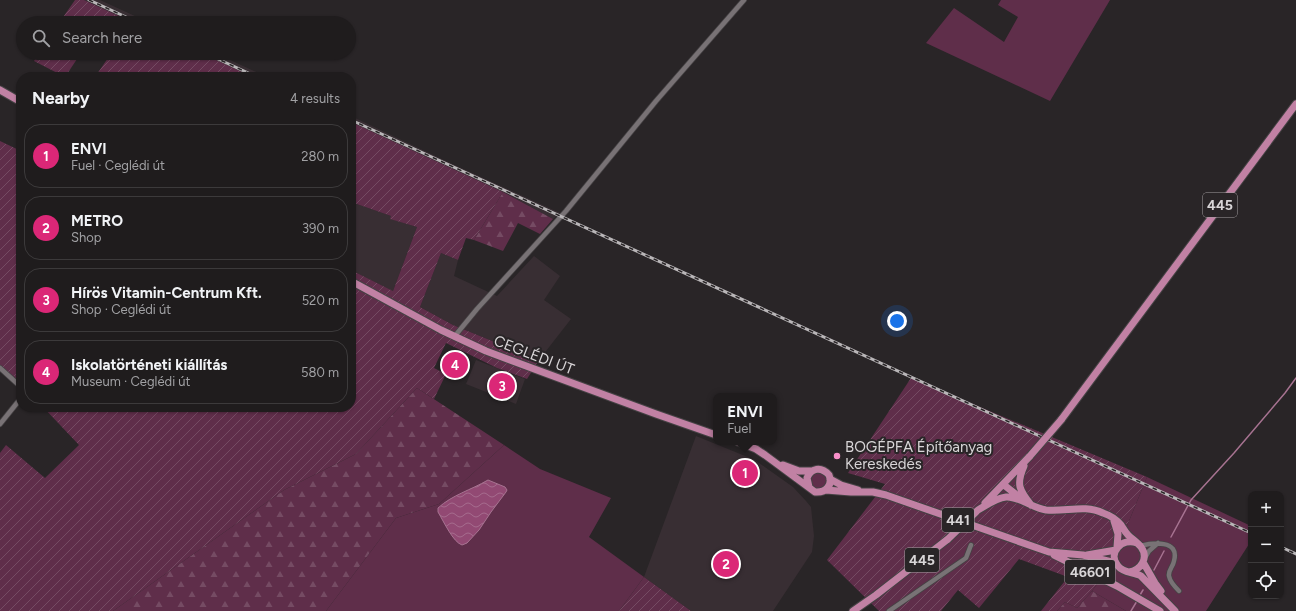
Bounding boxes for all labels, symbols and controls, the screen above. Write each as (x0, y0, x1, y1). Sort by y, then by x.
search box (16, 16, 356, 60)
icon: search (30, 27, 52, 49)
text: Search here (62, 29, 142, 47)
text: Nearby (32, 88, 90, 108)
text: 4 results (290, 91, 340, 106)
text: ENVI (71, 140, 107, 158)
text: 1 (43, 149, 49, 164)
text: 280 m (301, 149, 339, 164)
text: Fuel · Ceglédi út (71, 158, 165, 173)
road number: 445 (1203, 193, 1237, 217)
text: METRO (71, 212, 123, 230)
text: 2 (42, 221, 50, 236)
text: 390 m (302, 221, 339, 236)
text: Shop (71, 230, 101, 245)
text: Hírös Vitamin-Centrum Kft. (71, 284, 262, 302)
text: 3 (42, 293, 50, 308)
text: 520 m (302, 293, 339, 308)
text: Shop · Ceglédi út (71, 302, 171, 317)
your location (887, 311, 907, 331)
street label: CEGLÉDI ÚT (491, 331, 577, 379)
pin: 4 (442, 350, 468, 380)
text: Iskolatörténeti kiállítás (71, 356, 227, 374)
text: 4 (42, 365, 50, 380)
text: 580 m (301, 365, 339, 380)
pin: 3 (489, 371, 515, 401)
text: Museum · Ceglédi út (71, 374, 191, 389)
popup (713, 393, 777, 445)
text: ENVI (727, 403, 763, 421)
text: Fuel (727, 421, 751, 436)
place label: BOGÉPFA Építőanyag Kereskedés (845, 438, 992, 473)
marker: BOGÉPFA Építőanyag Kereskedés (832, 451, 842, 461)
pin: 1 (732, 458, 758, 488)
map controls (1248, 491, 1284, 599)
button: + (1248, 491, 1284, 527)
road number: 441 (942, 508, 974, 532)
button: − (1248, 527, 1284, 563)
road number: 445 (905, 548, 939, 572)
pin: 2 (713, 549, 739, 579)
road number: 46601 (1065, 560, 1115, 584)
button: locate (1248, 563, 1284, 599)

